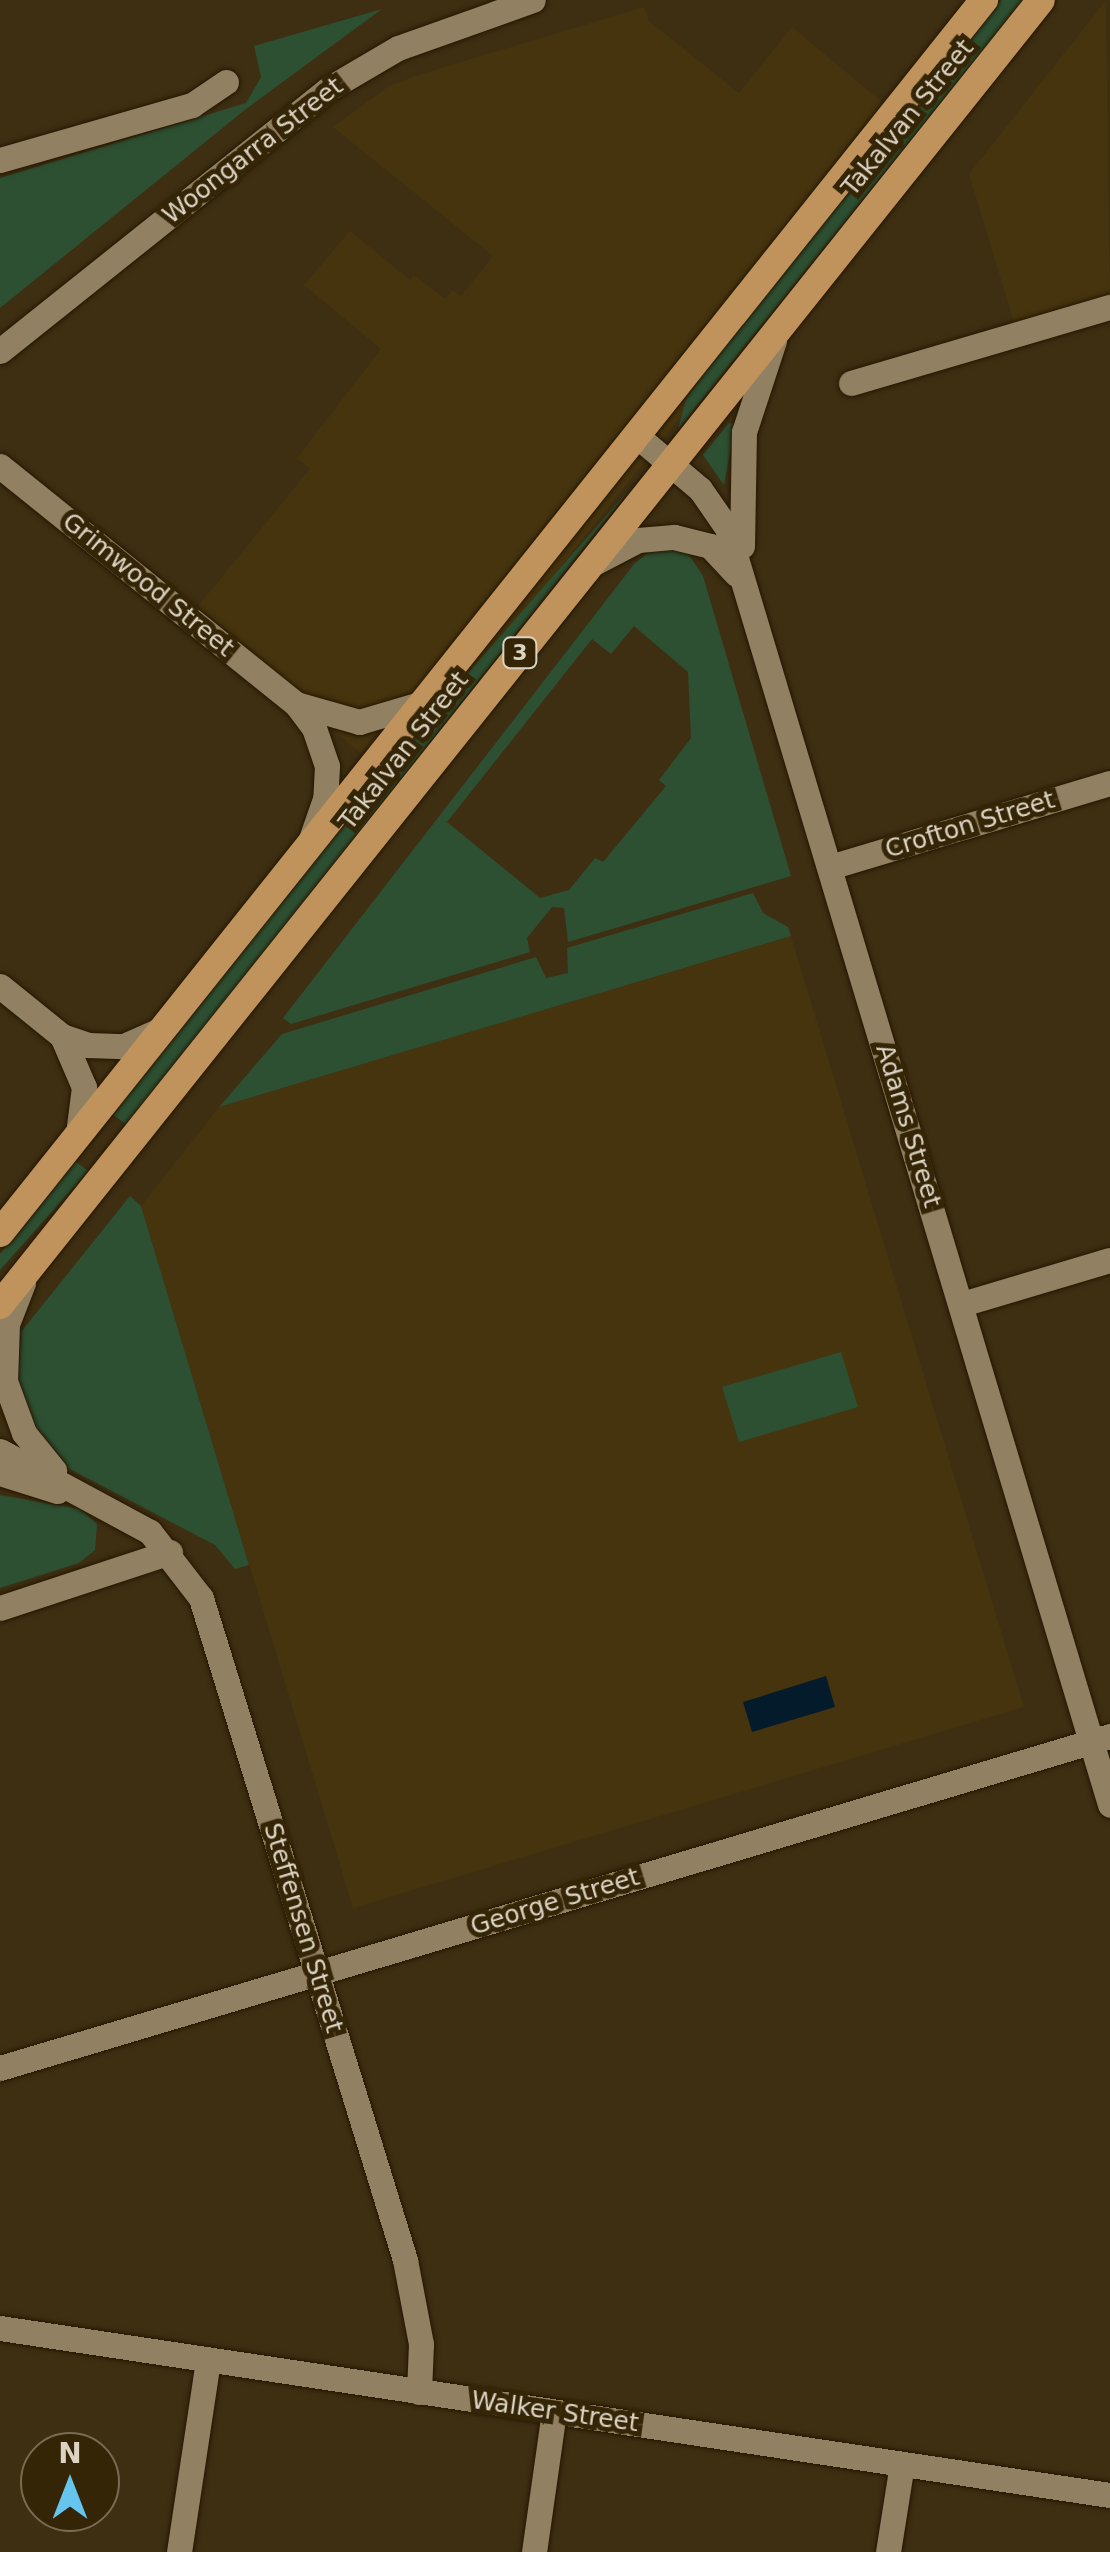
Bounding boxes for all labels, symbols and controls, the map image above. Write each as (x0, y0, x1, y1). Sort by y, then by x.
street label: Takalvan Street (836, 34, 980, 202)
street label: Woongarra Street (157, 71, 349, 231)
street label: Grimwood Street (56, 507, 240, 663)
road number: 3 (500, 636, 540, 670)
street label: Takalvan Street (333, 666, 475, 836)
street label: Crofton Street (882, 785, 1058, 865)
street label: Adams Street (869, 1041, 947, 1211)
street label: Steffensen Street (257, 1820, 349, 2036)
street label: George Street (467, 1862, 643, 1942)
street label: Walker Street (469, 2385, 641, 2439)
north arrow (20, 2432, 120, 2532)
text: N (58, 2437, 82, 2470)

